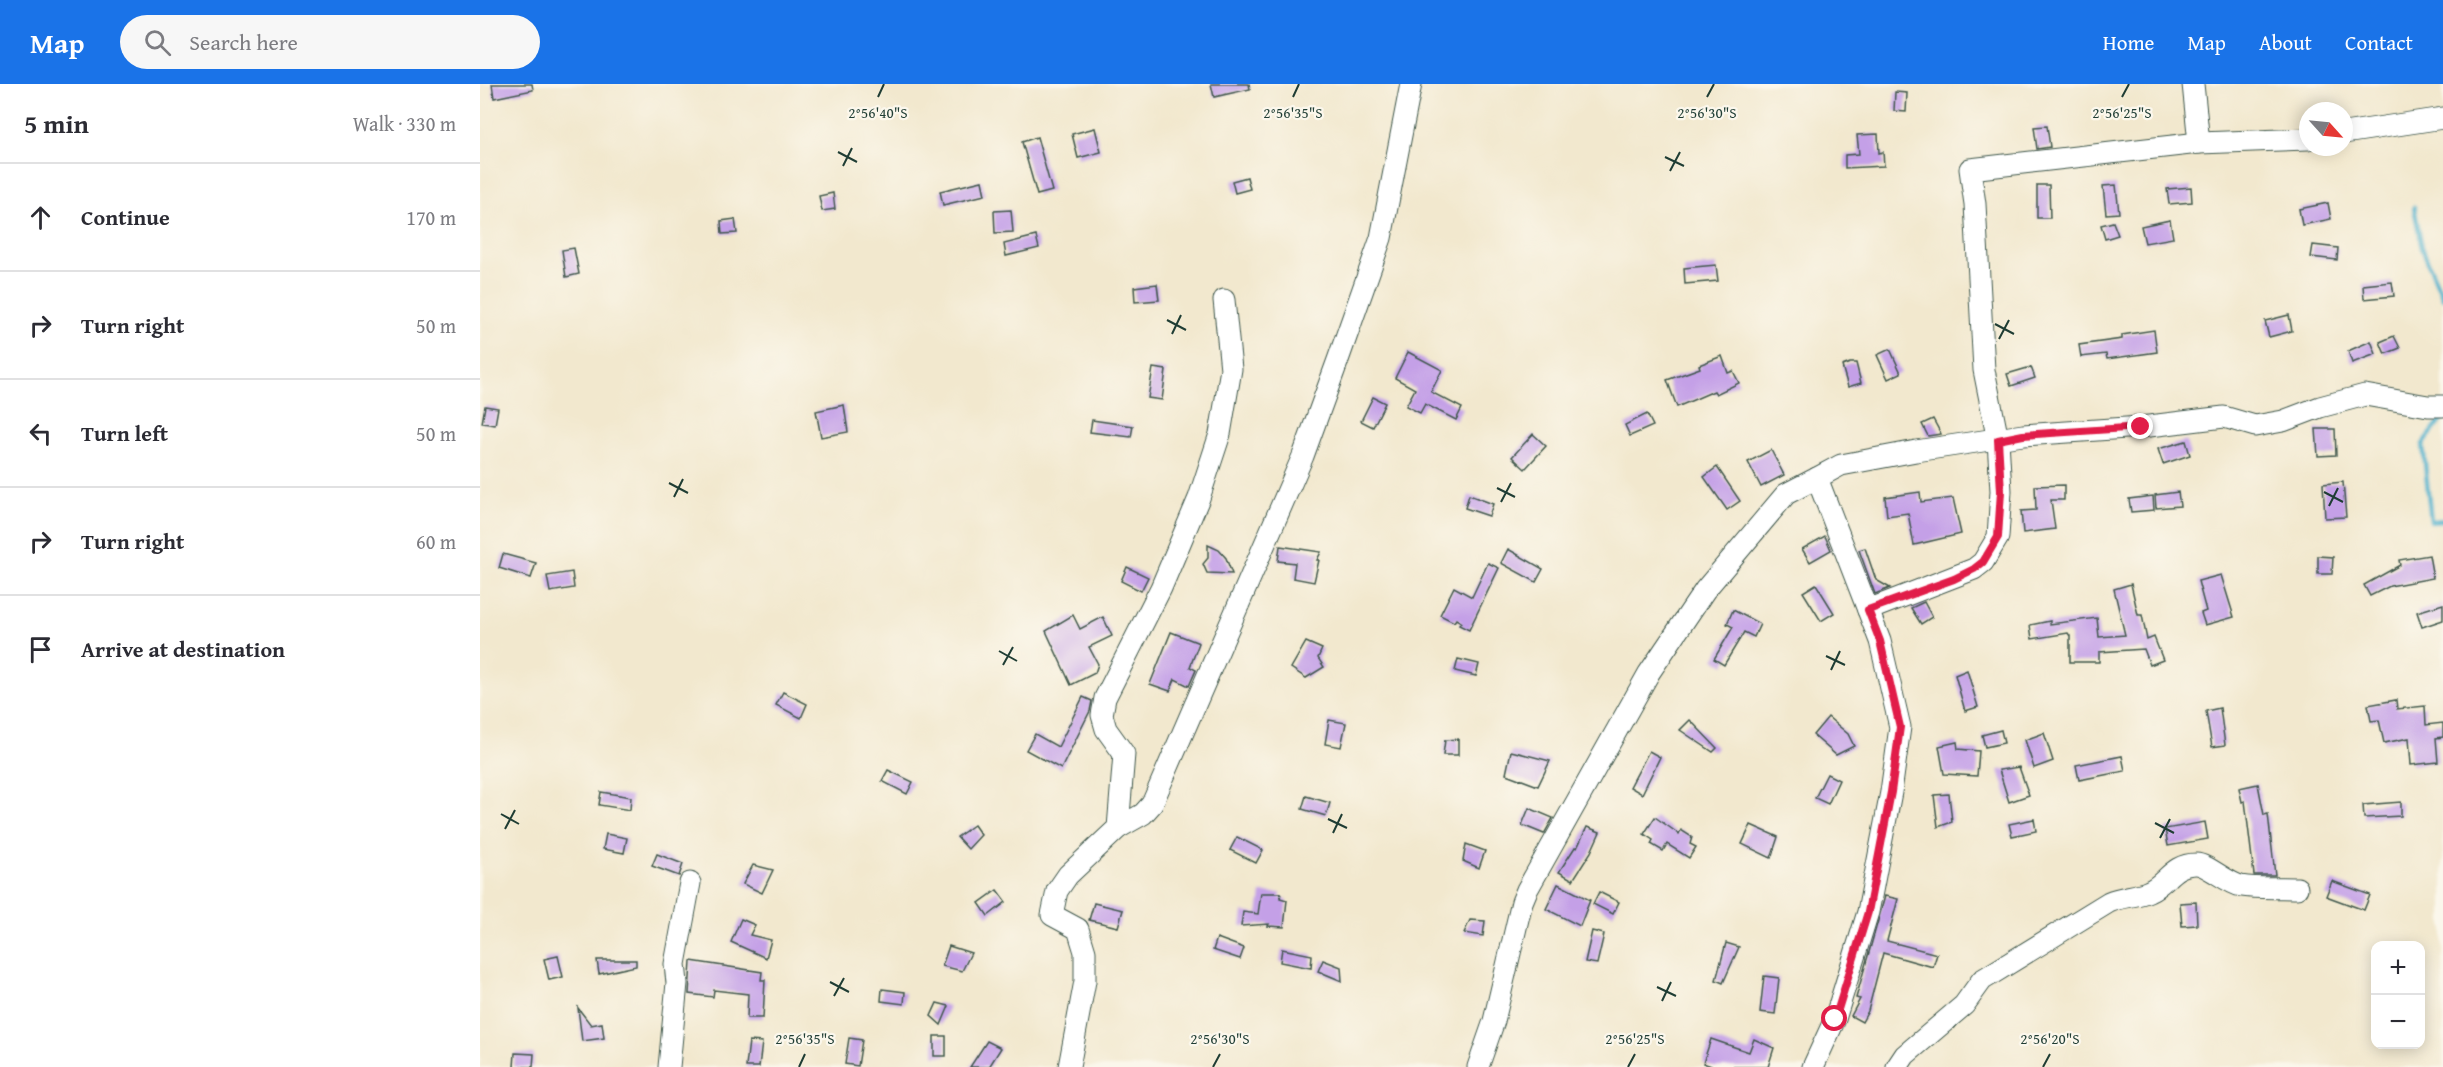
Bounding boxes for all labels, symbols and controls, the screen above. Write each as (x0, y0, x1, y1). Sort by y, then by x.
search box (120, 15, 540, 69)
text: Map (30, 22, 84, 63)
icon: search (141, 26, 174, 59)
text: Search here (189, 26, 298, 58)
text: Home (2103, 27, 2154, 58)
text: Map (2187, 27, 2226, 58)
text: About (2259, 27, 2312, 58)
text: Contact (2345, 27, 2413, 58)
text: 2°56'40"S (848, 102, 908, 123)
text: 2°56'35"S (1263, 102, 1323, 123)
text: 2°56'30"S (1677, 102, 1737, 123)
text: 2°56'25"S (2092, 102, 2152, 123)
north arrow (2299, 102, 2353, 156)
text: 5 min (24, 104, 89, 143)
text: Walk · 330 m (353, 109, 456, 138)
icon: ahead (24, 201, 57, 234)
text: Continue (81, 201, 170, 233)
text: 170 m (406, 203, 456, 232)
icon: right (24, 309, 57, 342)
text: Turn right (81, 309, 184, 341)
text: 50 m (416, 311, 456, 340)
route end (2127, 413, 2153, 439)
icon: left (24, 417, 57, 450)
text: Turn left (81, 417, 168, 449)
text: 50 m (416, 419, 456, 448)
icon: right (24, 525, 57, 558)
text: Turn right (81, 525, 184, 557)
text: 60 m (416, 527, 456, 556)
icon: arrive (24, 633, 57, 666)
text: Arrive at destination (81, 633, 285, 665)
map controls (2371, 941, 2425, 1049)
button: + (2371, 941, 2425, 995)
button: − (2371, 995, 2425, 1049)
route start (1821, 1005, 1847, 1031)
text: 2°56'35"S (775, 1028, 835, 1049)
text: 2°56'30"S (1190, 1028, 1250, 1049)
text: 2°56'25"S (1605, 1028, 1665, 1049)
text: 2°56'20"S (2020, 1028, 2080, 1049)

